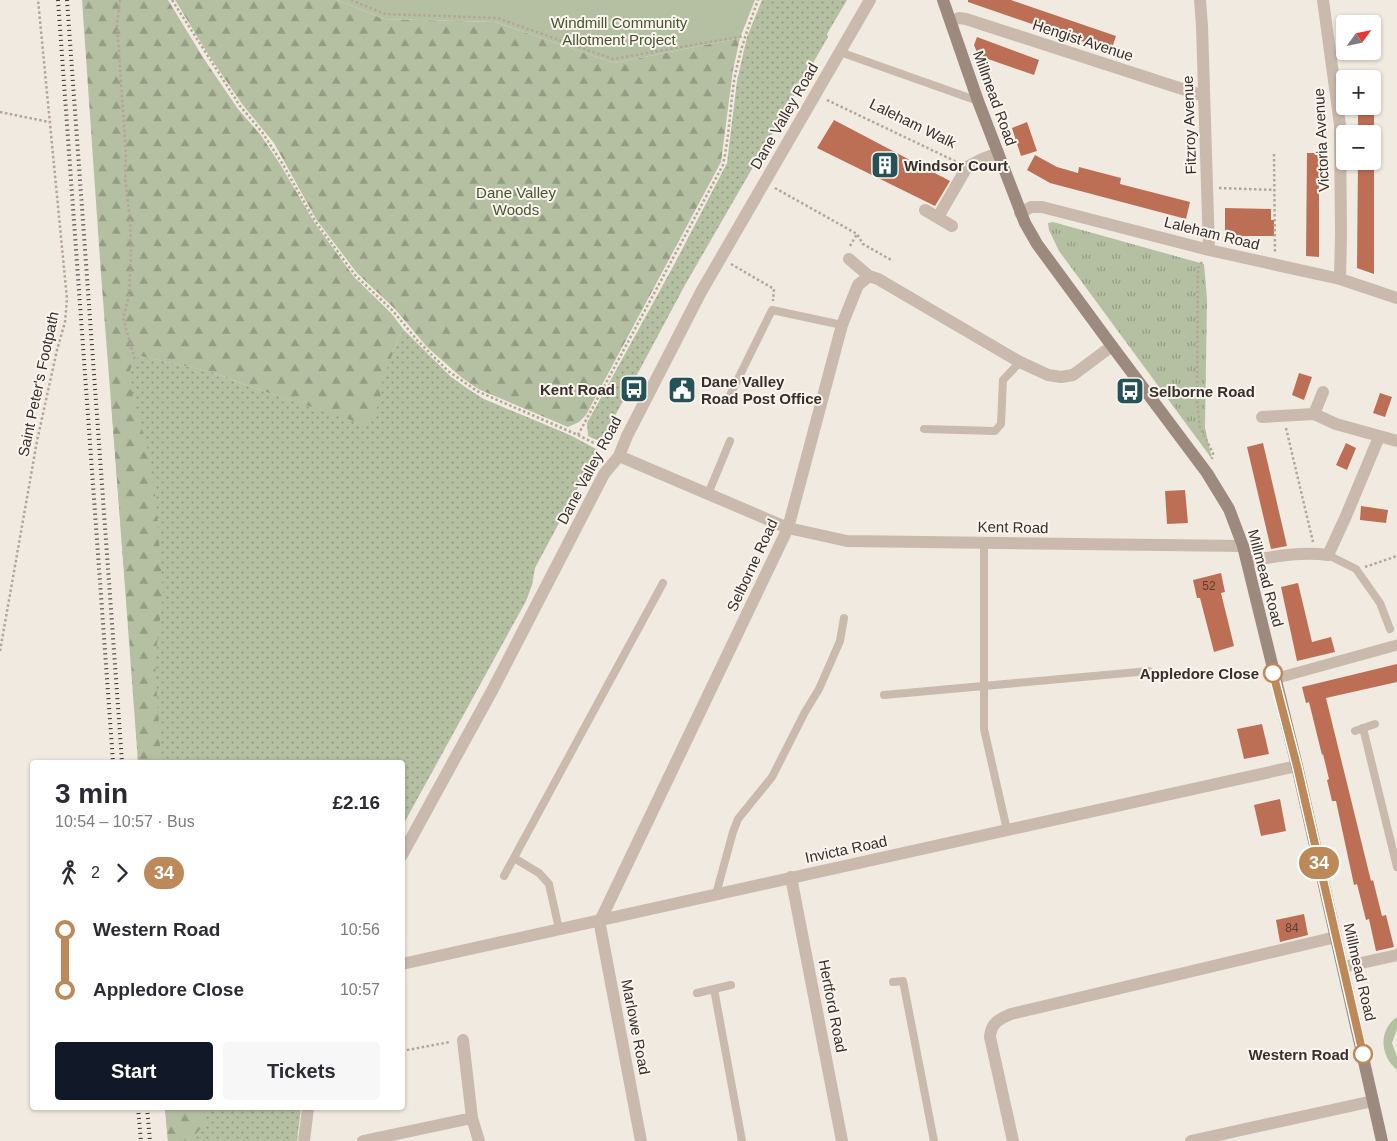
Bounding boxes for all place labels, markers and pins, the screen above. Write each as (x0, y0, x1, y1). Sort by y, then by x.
building icon: Windsor Court (870, 150, 900, 180)
place label: Windsor Court (904, 157, 1008, 174)
place label: Dane Valley Road Post Office (701, 373, 822, 407)
bus stop icon: Kent Road (619, 374, 649, 404)
public building icon: Dane Valley Road Post Office (667, 375, 697, 405)
bus stop icon: Selborne Road (1115, 376, 1145, 406)
place label: Kent Road (540, 381, 615, 398)
place label: Selborne Road (1149, 383, 1255, 400)
marker: Appledore Close (1263, 663, 1283, 683)
place label: Appledore Close (1140, 665, 1259, 682)
marker: Western Road (1353, 1044, 1373, 1064)
place label: Western Road (1248, 1046, 1349, 1063)

